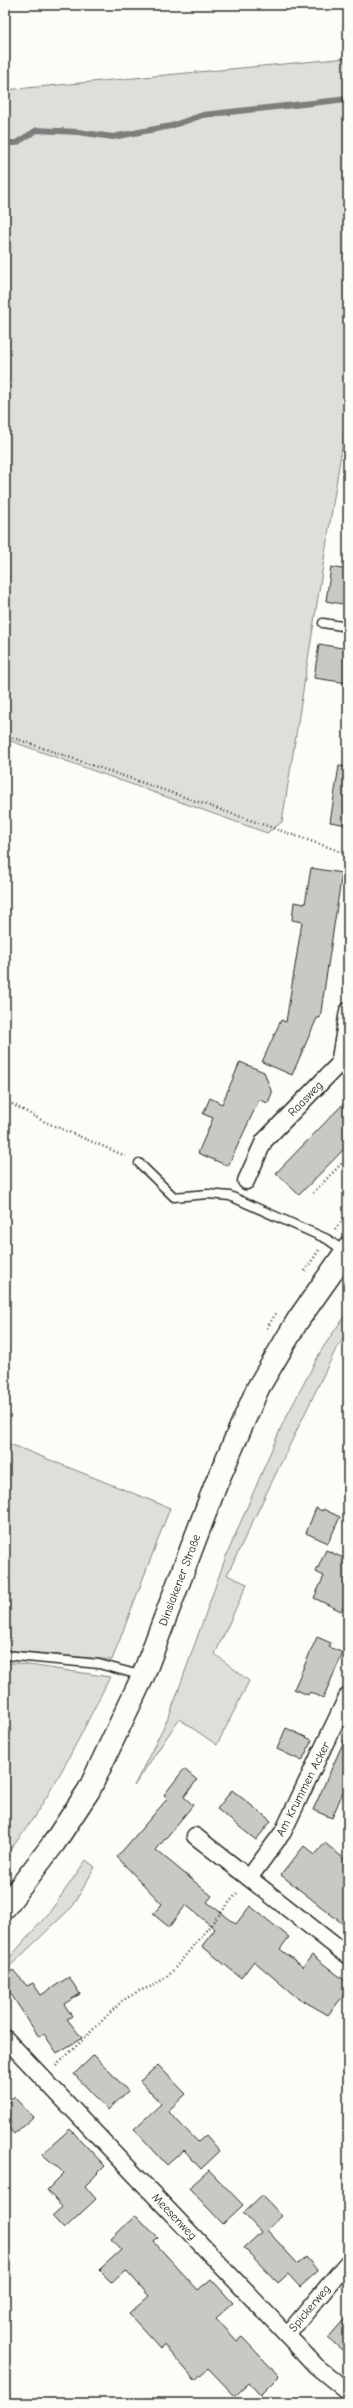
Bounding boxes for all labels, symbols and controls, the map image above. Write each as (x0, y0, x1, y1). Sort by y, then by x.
street label: Raasweg (285, 1078, 326, 1119)
street label: Dinslakener Straße (156, 1532, 203, 1628)
street label: Am Krummen Acker (273, 1739, 333, 1839)
street label: Meesenweg (149, 2190, 200, 2243)
street label: Spickerweg (286, 2282, 333, 2335)

